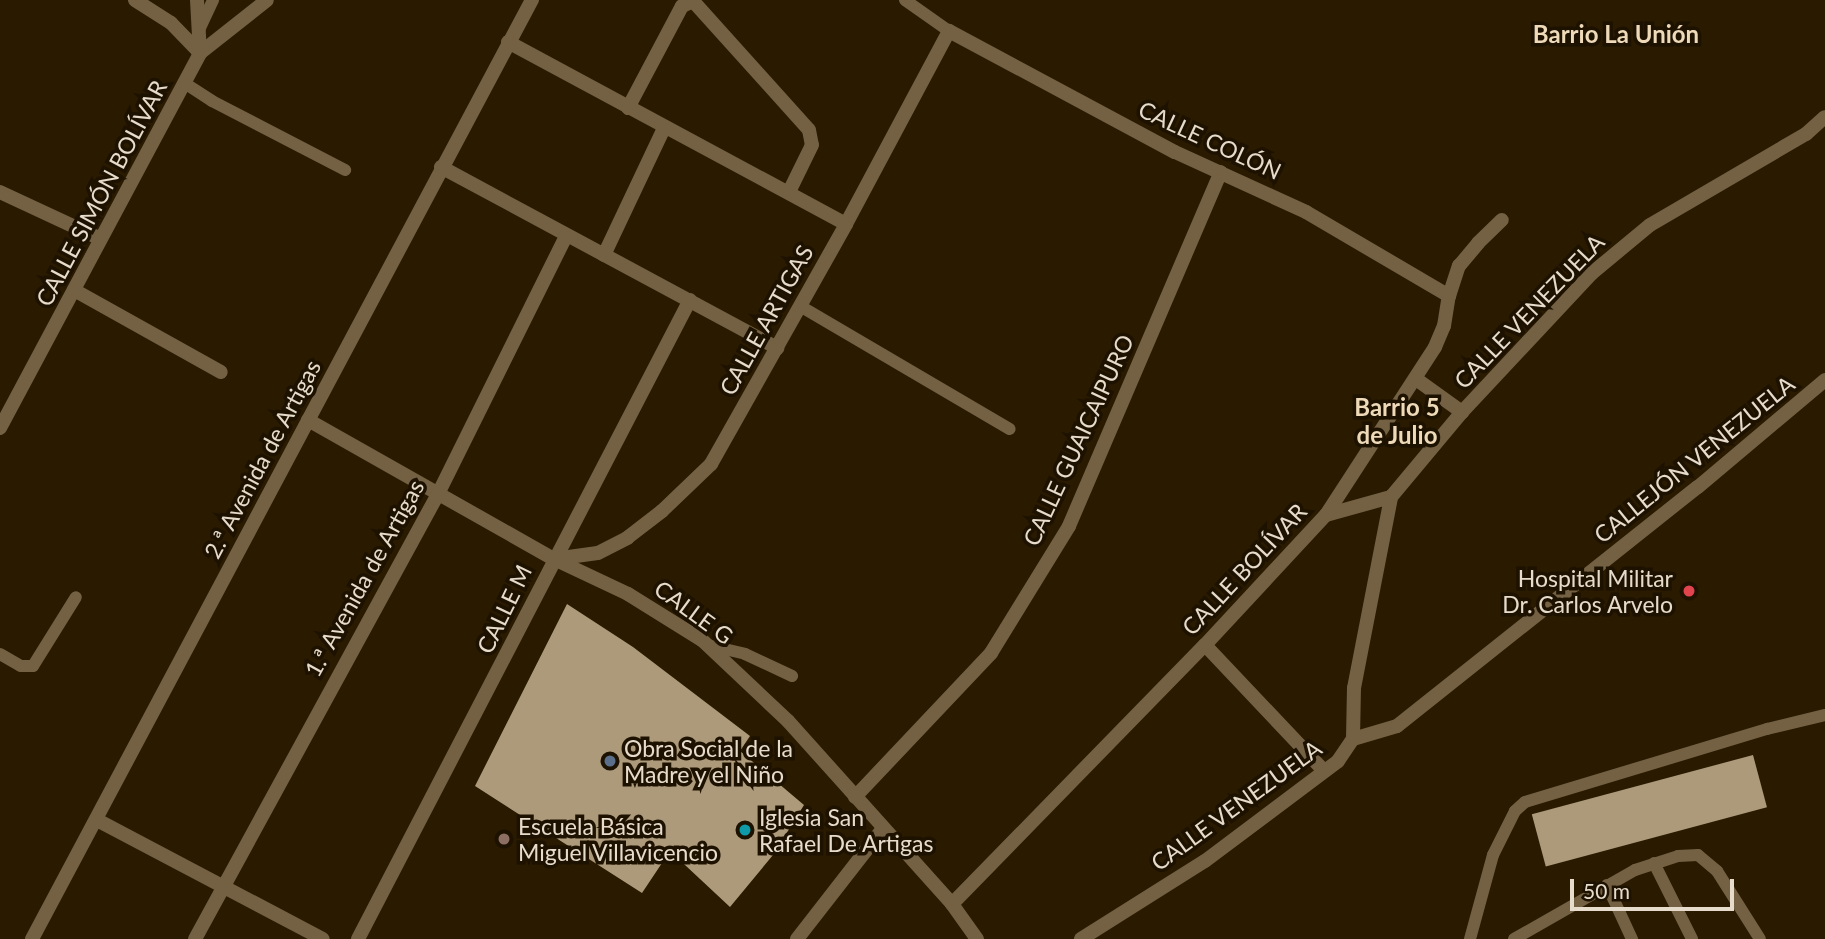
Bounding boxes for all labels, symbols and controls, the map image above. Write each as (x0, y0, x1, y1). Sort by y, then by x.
district label: Barrio La Unión (1533, 20, 1699, 48)
street label: CALLE SIMÓN BOLÍVAR (30, 75, 172, 311)
street label: CALLE COLÓN (1134, 95, 1286, 185)
street label: CALLE VENEZUELA (1448, 228, 1610, 394)
street label: CALLE ARTIGAS (713, 240, 819, 400)
street label: CALLE GUAICAIPURO (1017, 330, 1139, 550)
street label: 2.ª Avenida de Artigas (198, 354, 326, 564)
street label: CALLEJÓN VENEZUELA (1588, 369, 1800, 549)
district label: Barrio 5 de Julio (1354, 393, 1440, 449)
street label: 1.ª Avenida de Artigas (298, 474, 430, 682)
street label: CALLE BOLÍVAR (1176, 498, 1312, 640)
street label: CALLE M (471, 560, 537, 658)
place label: Hospital Militar Dr. Carlos Arvelo (1501, 564, 1673, 618)
street label: CALLE G (649, 574, 739, 650)
marker: Hospital Militar Dr. Carlos Arvelo (1679, 581, 1699, 601)
place label: Obra Social de la Madre y el Niño (624, 734, 793, 788)
street label: CALLE VENEZUELA (1145, 734, 1327, 876)
marker: Obra Social de la Madre y el Niño (602, 753, 618, 769)
place label: Iglesia San Rafael De Artigas (759, 803, 934, 857)
place label: Escuela Básica Miguel Villavicencio (518, 812, 719, 866)
marker: Iglesia San Rafael De Artigas (737, 822, 753, 838)
marker: Escuela Básica Miguel Villavicencio (496, 831, 512, 847)
scale bar (1573, 866, 1738, 910)
text: 50 m (1583, 878, 1630, 903)

